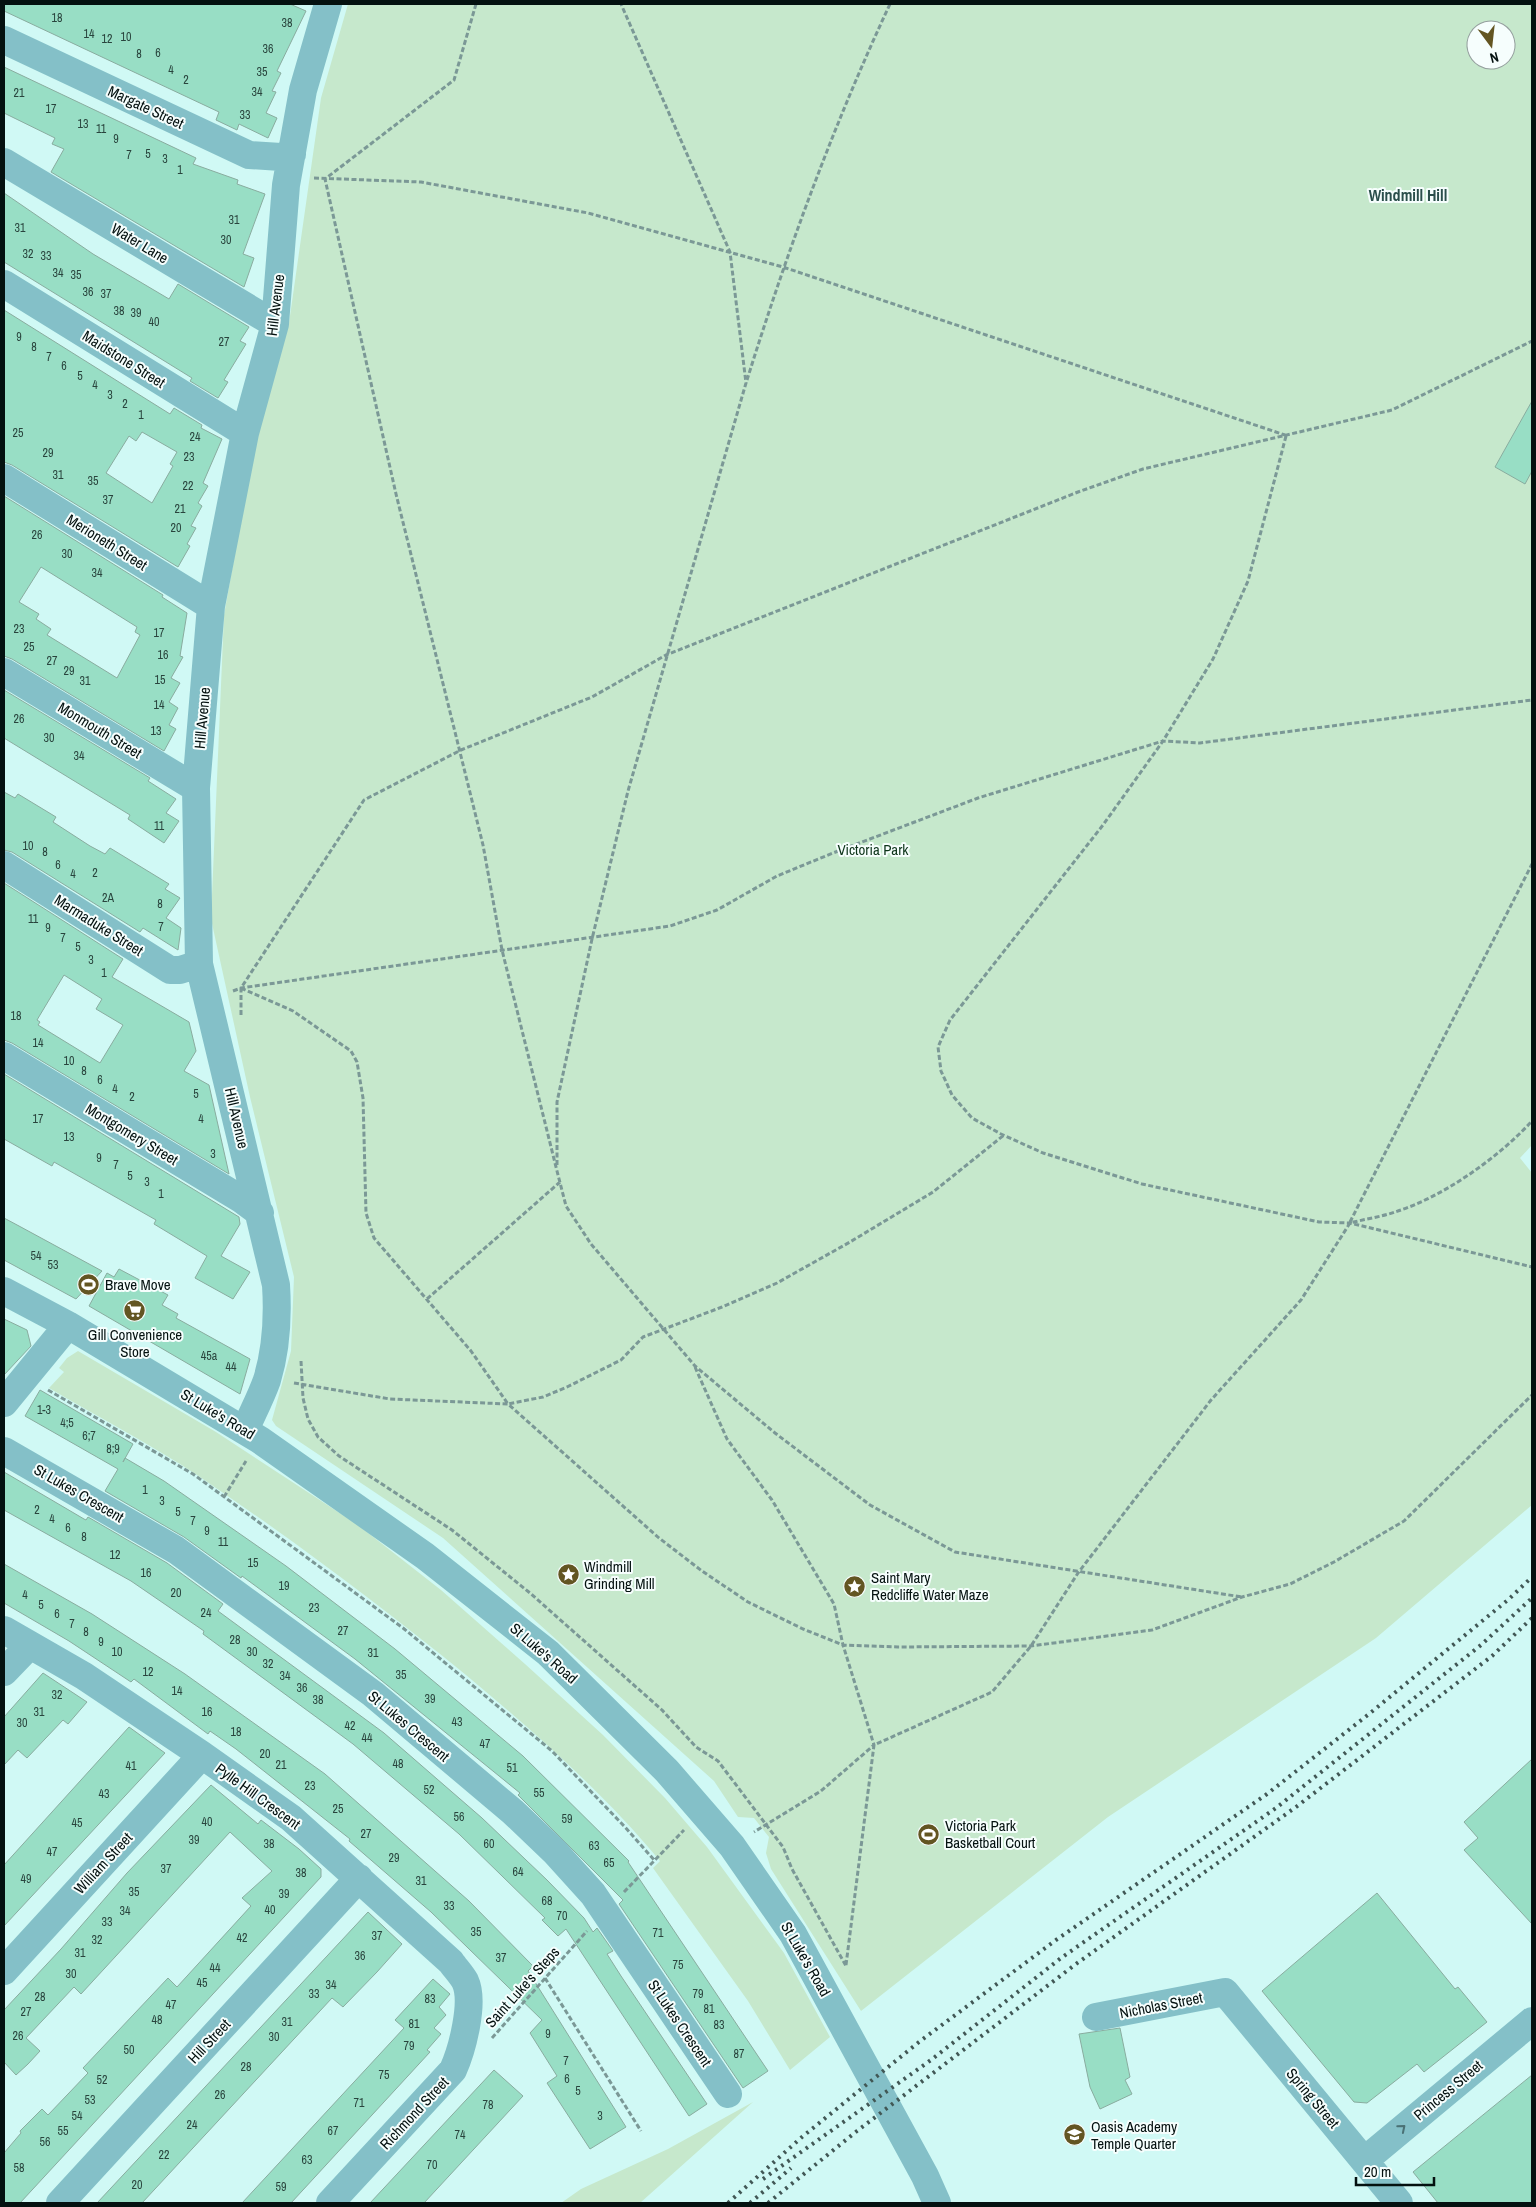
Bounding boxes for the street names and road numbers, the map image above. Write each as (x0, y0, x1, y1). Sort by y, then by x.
street label: Margate Street (105, 80, 188, 134)
street label: Water Lane (108, 218, 173, 268)
street label: Hill Avenue (261, 273, 289, 337)
street label: Maidstone Street (79, 325, 170, 393)
street label: Merioneth Street (63, 509, 152, 575)
street label: Hill Avenue (189, 686, 215, 750)
street label: Monmouth Street (54, 697, 146, 764)
street label: Marmaduke Street (51, 889, 148, 961)
street label: Hill Avenue (220, 1085, 254, 1151)
street label: Montgomery Street (82, 1098, 183, 1170)
street label: St Luke's Road (177, 1384, 259, 1444)
street label: St Lukes Crescent (30, 1459, 128, 1528)
street label: St Luke's Road (506, 1618, 582, 1688)
street label: St Lukes Crescent (364, 1686, 455, 1767)
street label: Pylle Hill Crescent (211, 1758, 305, 1834)
street label: William Street (69, 1827, 137, 1898)
street label: St Luke's Road (776, 1918, 836, 2000)
street label: Saint Luke's Steps (480, 1942, 564, 2032)
street label: St Lukes Crescent (643, 1975, 717, 2071)
street label: Nicholas Street (1118, 1987, 1205, 2023)
street label: Hill Street (183, 2014, 235, 2068)
street label: Princess Street (1409, 2055, 1487, 2125)
street label: Spring Street (1282, 2063, 1345, 2133)
street label: Richmond Street (375, 2072, 454, 2154)

